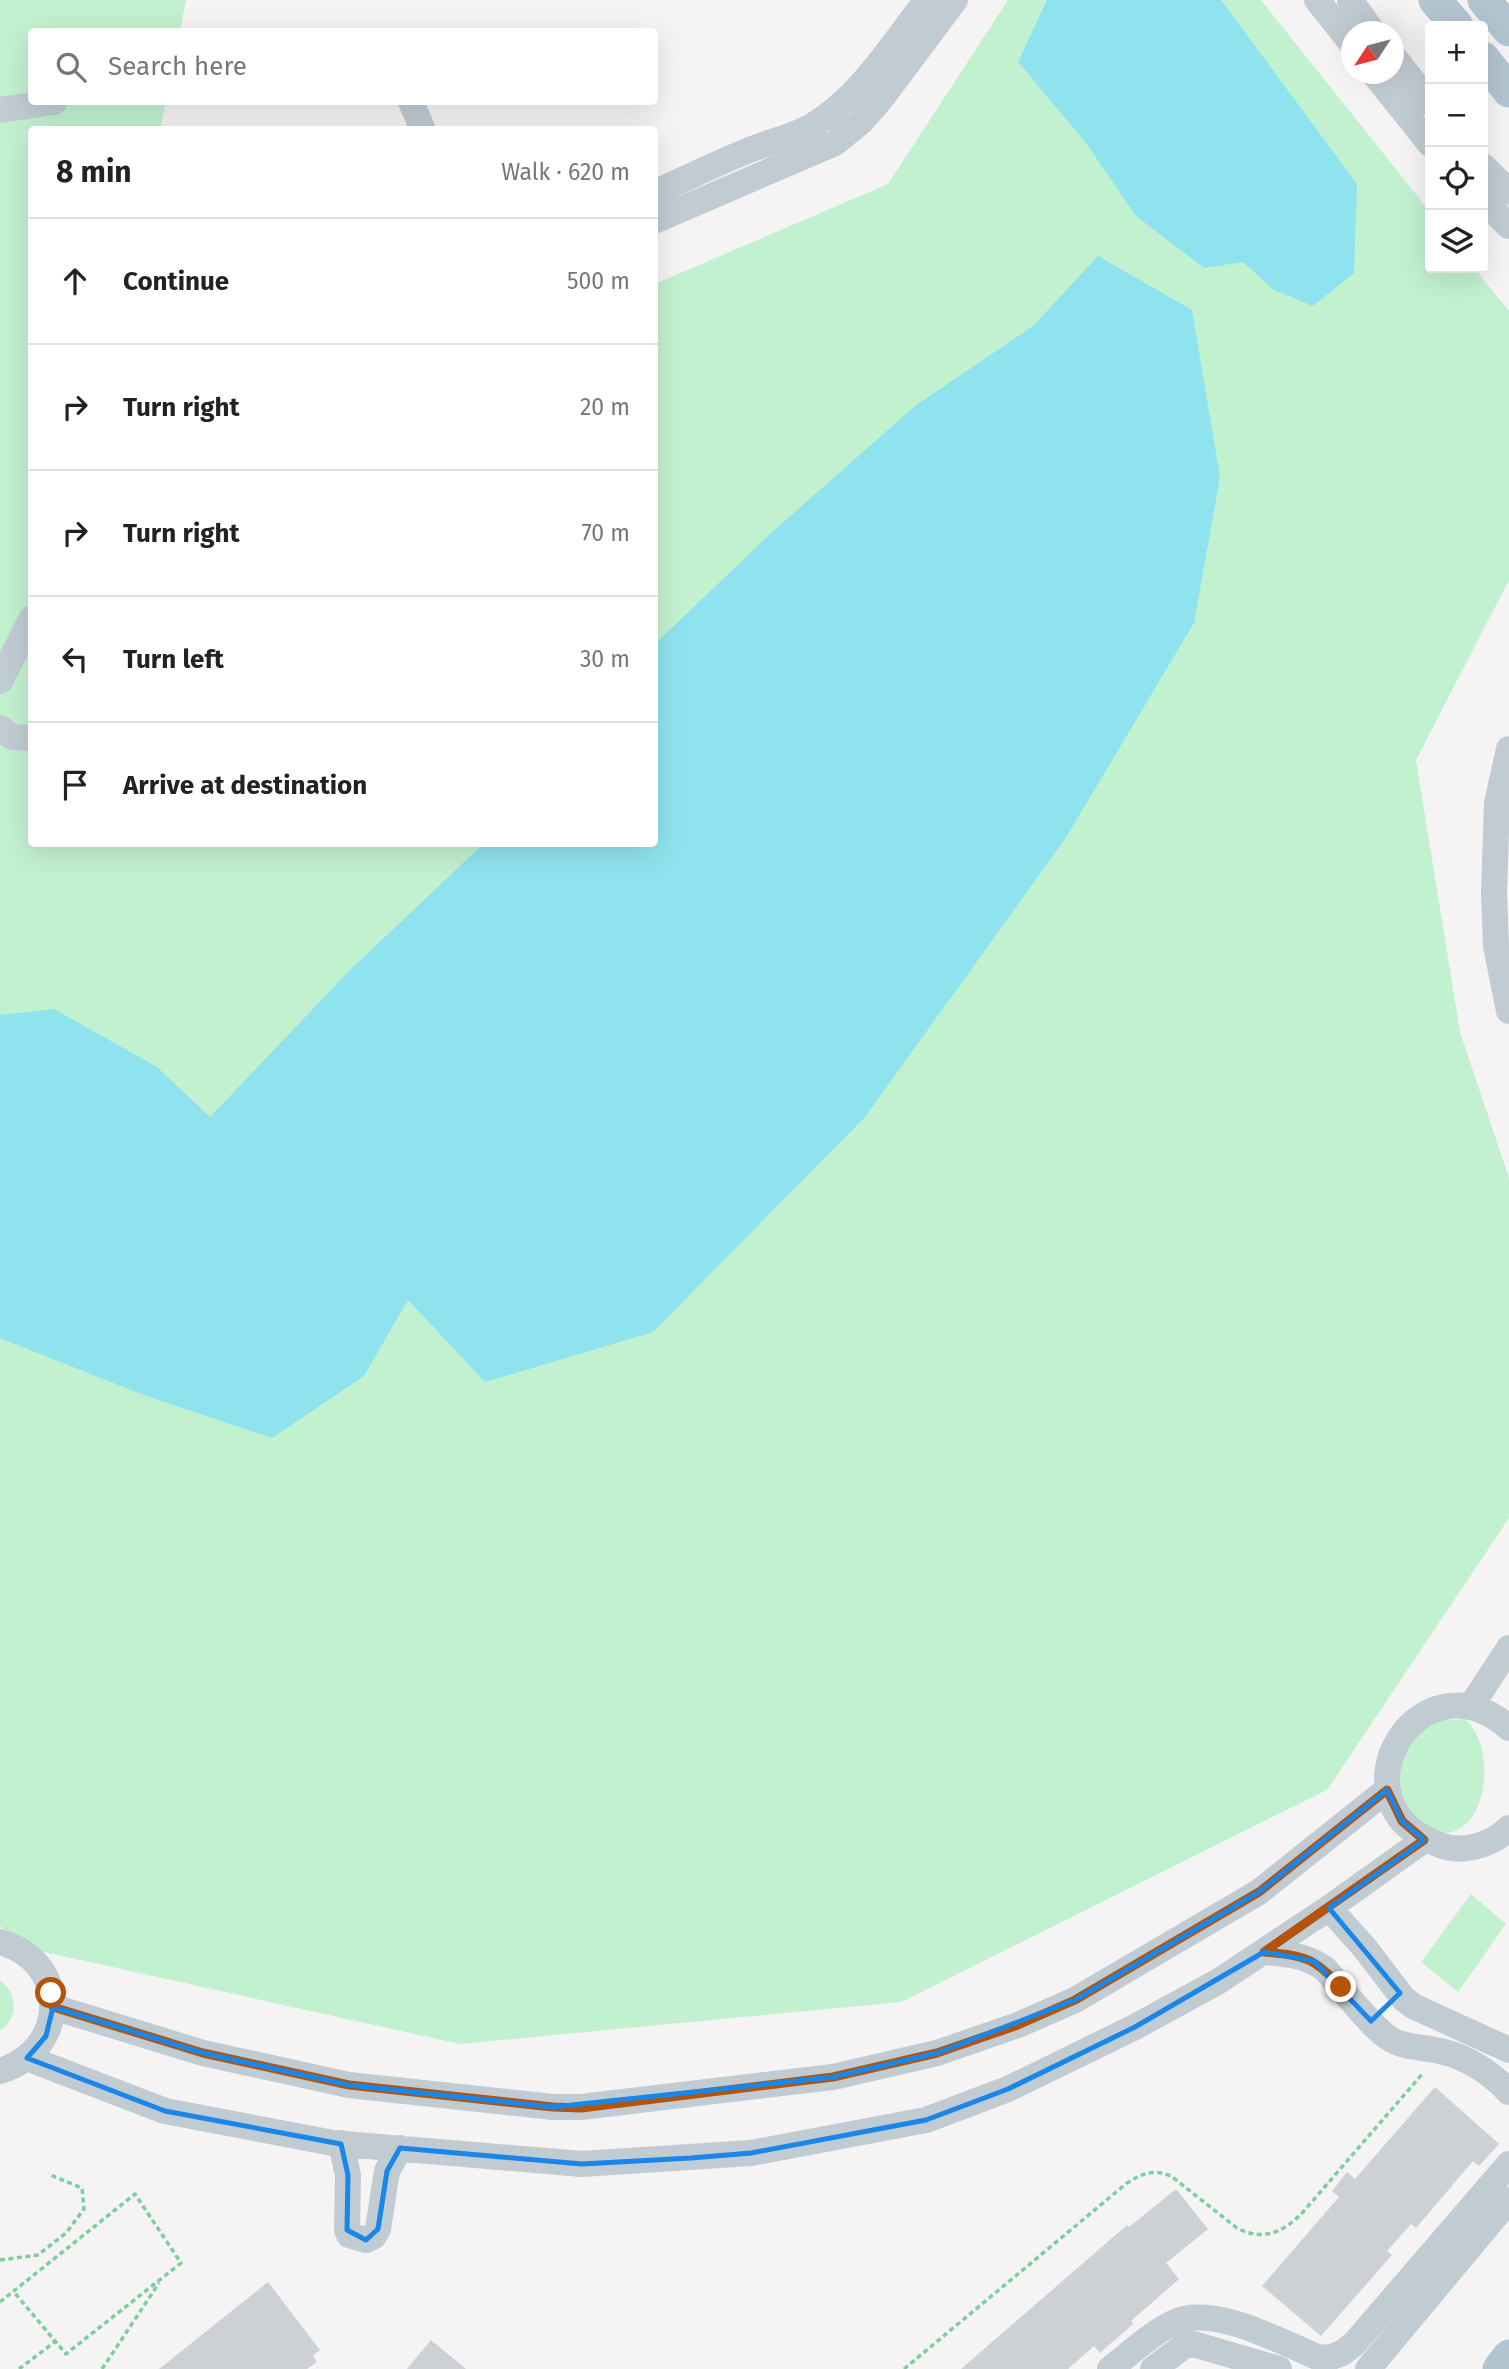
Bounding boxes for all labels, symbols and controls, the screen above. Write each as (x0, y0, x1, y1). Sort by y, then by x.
north arrow (1341, 21, 1404, 84)
map controls (1425, 21, 1488, 273)
button: + (1425, 21, 1488, 84)
search box (28, 28, 658, 105)
icon: search (52, 48, 90, 86)
text: Search here (108, 51, 247, 82)
button: − (1425, 84, 1488, 147)
button: locate (1425, 147, 1488, 210)
text: 8 min (56, 154, 132, 190)
text: Walk · 620 m (501, 158, 630, 186)
button: layers (1425, 210, 1488, 273)
icon: ahead (56, 262, 94, 300)
text: Continue (123, 266, 229, 297)
text: 500 m (567, 267, 630, 295)
icon: right (56, 388, 94, 426)
text: Turn right (123, 392, 240, 423)
text: 20 m (580, 393, 630, 421)
icon: right (56, 514, 94, 552)
text: Turn right (123, 518, 240, 549)
text: 70 m (581, 519, 630, 547)
icon: left (56, 640, 94, 678)
text: Turn left (123, 644, 224, 675)
text: 30 m (580, 645, 630, 673)
icon: arrive (56, 766, 94, 804)
text: Arrive at destination (123, 770, 367, 801)
route end (1325, 1971, 1356, 2002)
route start (35, 1977, 66, 2008)

